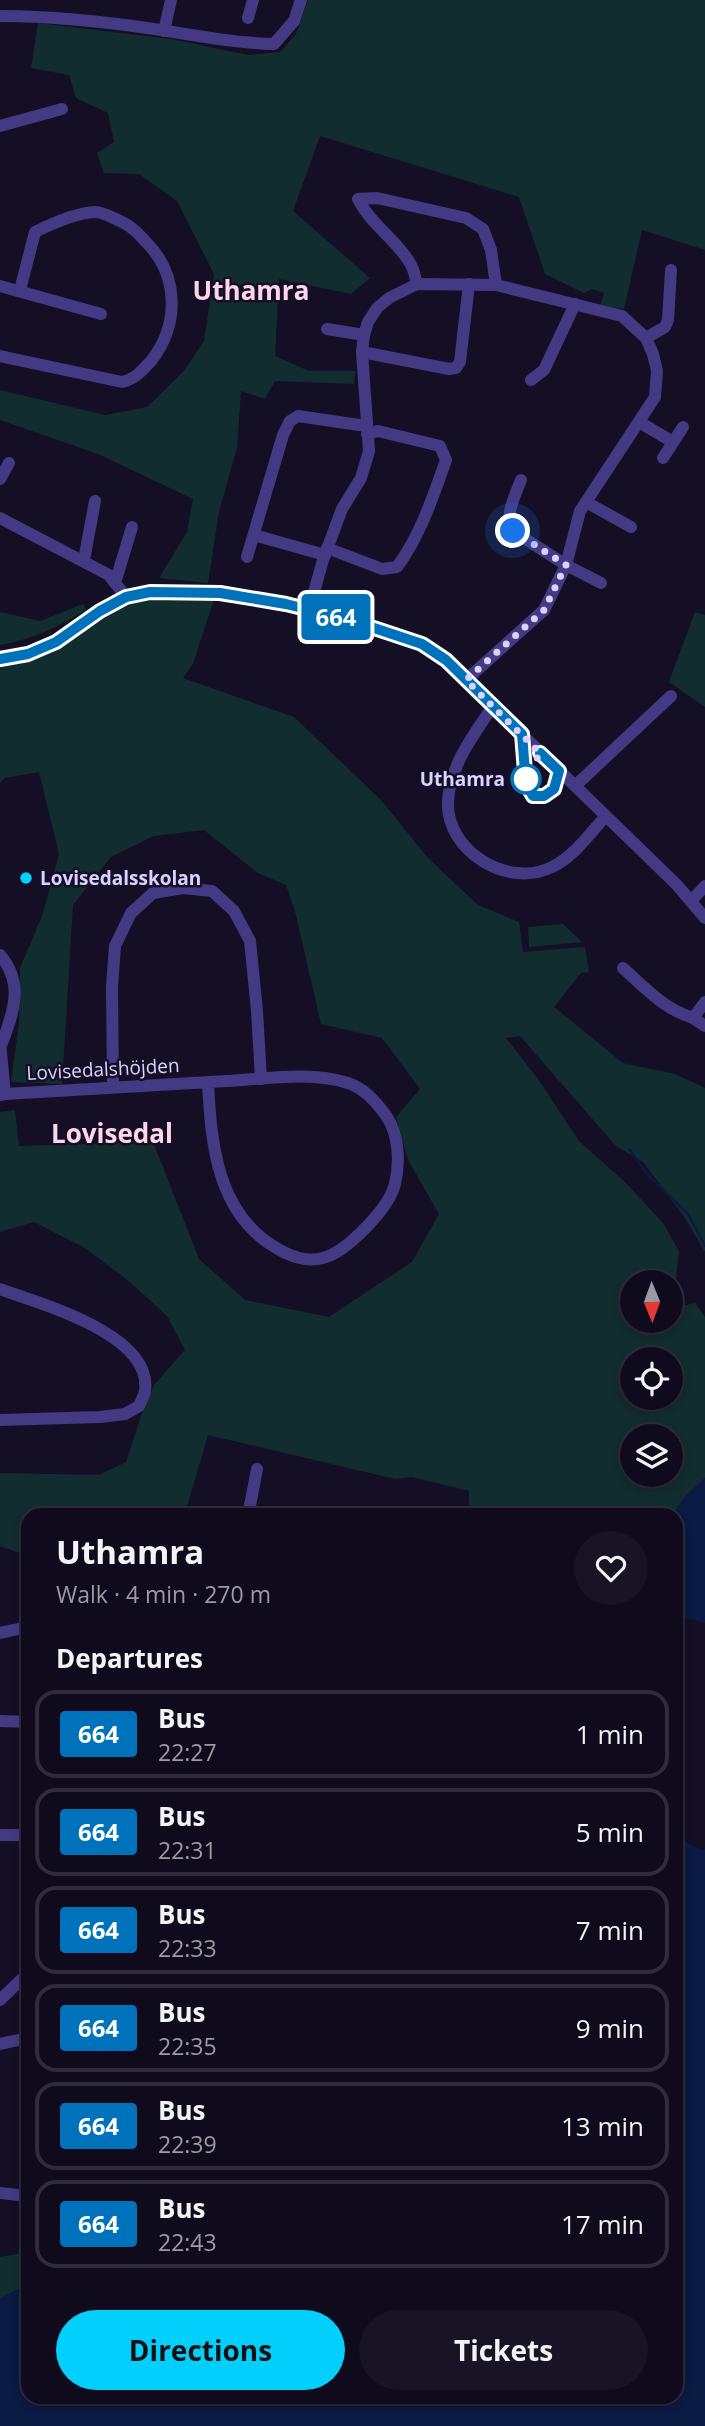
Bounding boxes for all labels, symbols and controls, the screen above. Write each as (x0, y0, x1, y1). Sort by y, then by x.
district label: Uthamra (193, 272, 309, 308)
your location (495, 513, 530, 548)
line badge: 664 (296, 594, 376, 640)
text: 664 (315, 600, 357, 633)
marker: Uthamra (511, 764, 541, 794)
place label: Uthamra (420, 766, 505, 792)
place label: Lovisedalsskolan (40, 865, 201, 891)
marker: Lovisedalsskolan (18, 870, 34, 886)
street label: Lovisedalshöjden (26, 1052, 180, 1086)
district label: Lovisedal (51, 1115, 173, 1151)
north arrow (620, 1270, 682, 1334)
map controls (620, 1270, 683, 1487)
button: locate (620, 1347, 683, 1410)
button: layers (620, 1424, 683, 1487)
text: Uthamra (56, 1529, 204, 1574)
button: heart (574, 1531, 648, 1605)
text: Walk · 4 min · 270 m (56, 1578, 271, 1610)
text: Departures (56, 1640, 203, 1676)
text: Bus (158, 1700, 205, 1736)
text: 1 min (576, 1716, 644, 1752)
text: 664 (78, 1717, 119, 1750)
text: 22:27 (158, 1736, 217, 1768)
text: Bus (158, 1798, 205, 1834)
text: 5 min (576, 1814, 644, 1850)
text: 664 (78, 1815, 119, 1848)
text: 22:31 (158, 1834, 217, 1866)
text: Bus (158, 1896, 205, 1932)
text: 7 min (576, 1912, 644, 1948)
text: 664 (78, 1913, 119, 1946)
text: 22:33 (158, 1932, 217, 1964)
text: Bus (158, 1994, 205, 2030)
text: 9 min (576, 2010, 644, 2046)
text: 664 (78, 2011, 119, 2044)
text: 22:35 (158, 2030, 217, 2062)
text: Bus (158, 2092, 205, 2128)
text: 13 min (561, 2108, 644, 2144)
text: 664 (78, 2109, 119, 2142)
text: 22:39 (158, 2128, 217, 2160)
text: Bus (158, 2190, 205, 2226)
text: 17 min (561, 2206, 644, 2242)
text: 664 (78, 2207, 119, 2240)
text: 22:43 (158, 2226, 217, 2258)
button: Directions (56, 2310, 345, 2390)
button: Tickets (359, 2310, 648, 2390)

